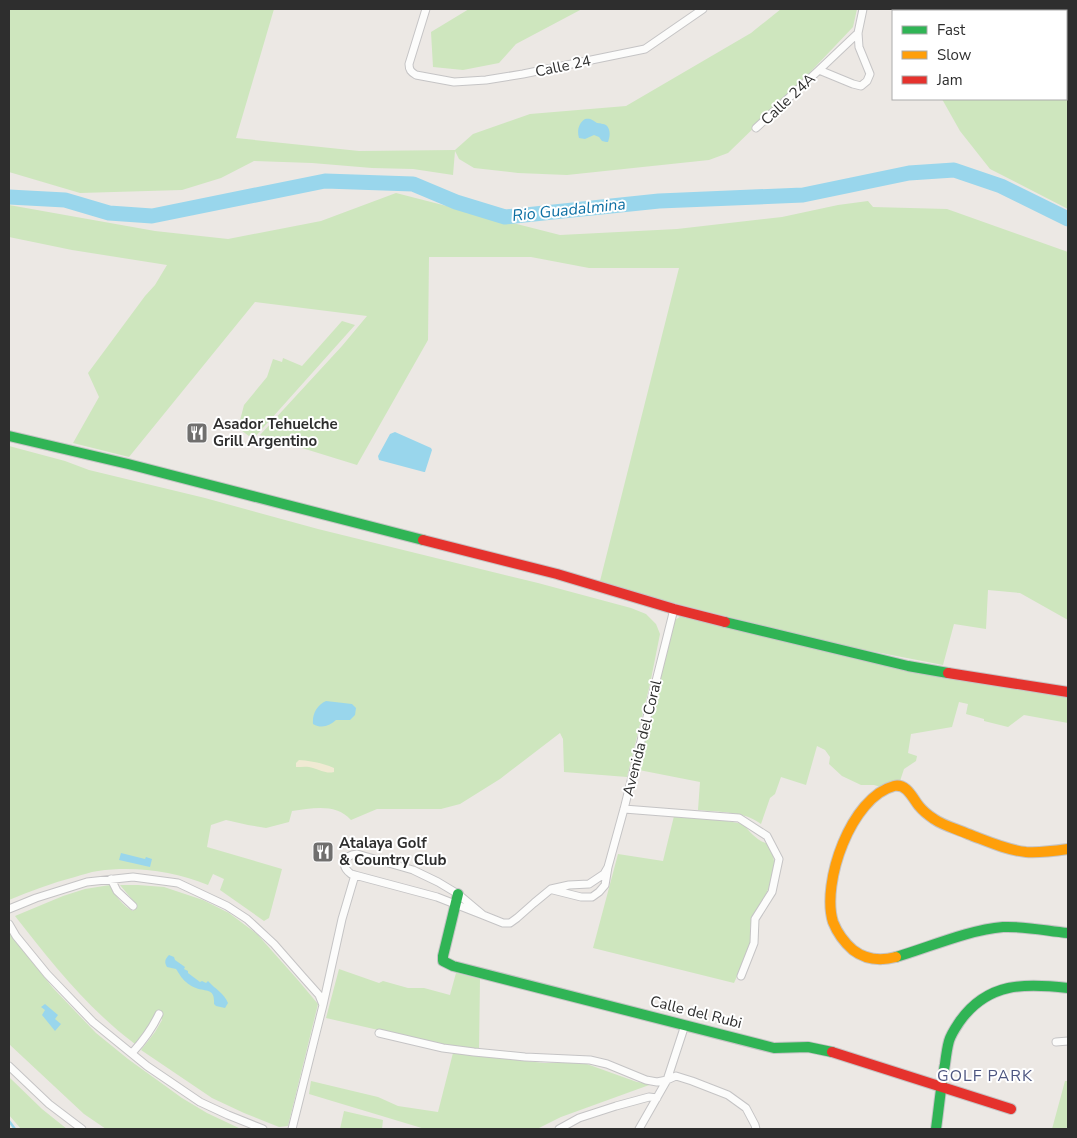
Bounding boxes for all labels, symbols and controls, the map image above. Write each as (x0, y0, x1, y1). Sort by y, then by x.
legend (892, 10, 1067, 100)
text: Fast (937, 20, 966, 40)
text: Slow (937, 45, 972, 65)
street label: Calle 24 (533, 50, 593, 82)
street label: Calle 24A (757, 69, 820, 129)
text: Jam (936, 70, 963, 90)
water label: Rio Guadalmina (511, 193, 627, 227)
place label: Asador Tehuelche Grill Argentino (213, 414, 338, 451)
restaurant icon: Asador Tehuelche Grill Argentino (185, 421, 209, 445)
street label: Avenida del Coral (618, 677, 666, 798)
place label: Atalaya Golf & Country Club (339, 833, 446, 870)
restaurant icon: Atalaya Golf & Country Club (311, 840, 335, 864)
street label: Calle del Rubi (648, 991, 744, 1033)
district label: GOLF PARK (937, 1065, 1033, 1087)

